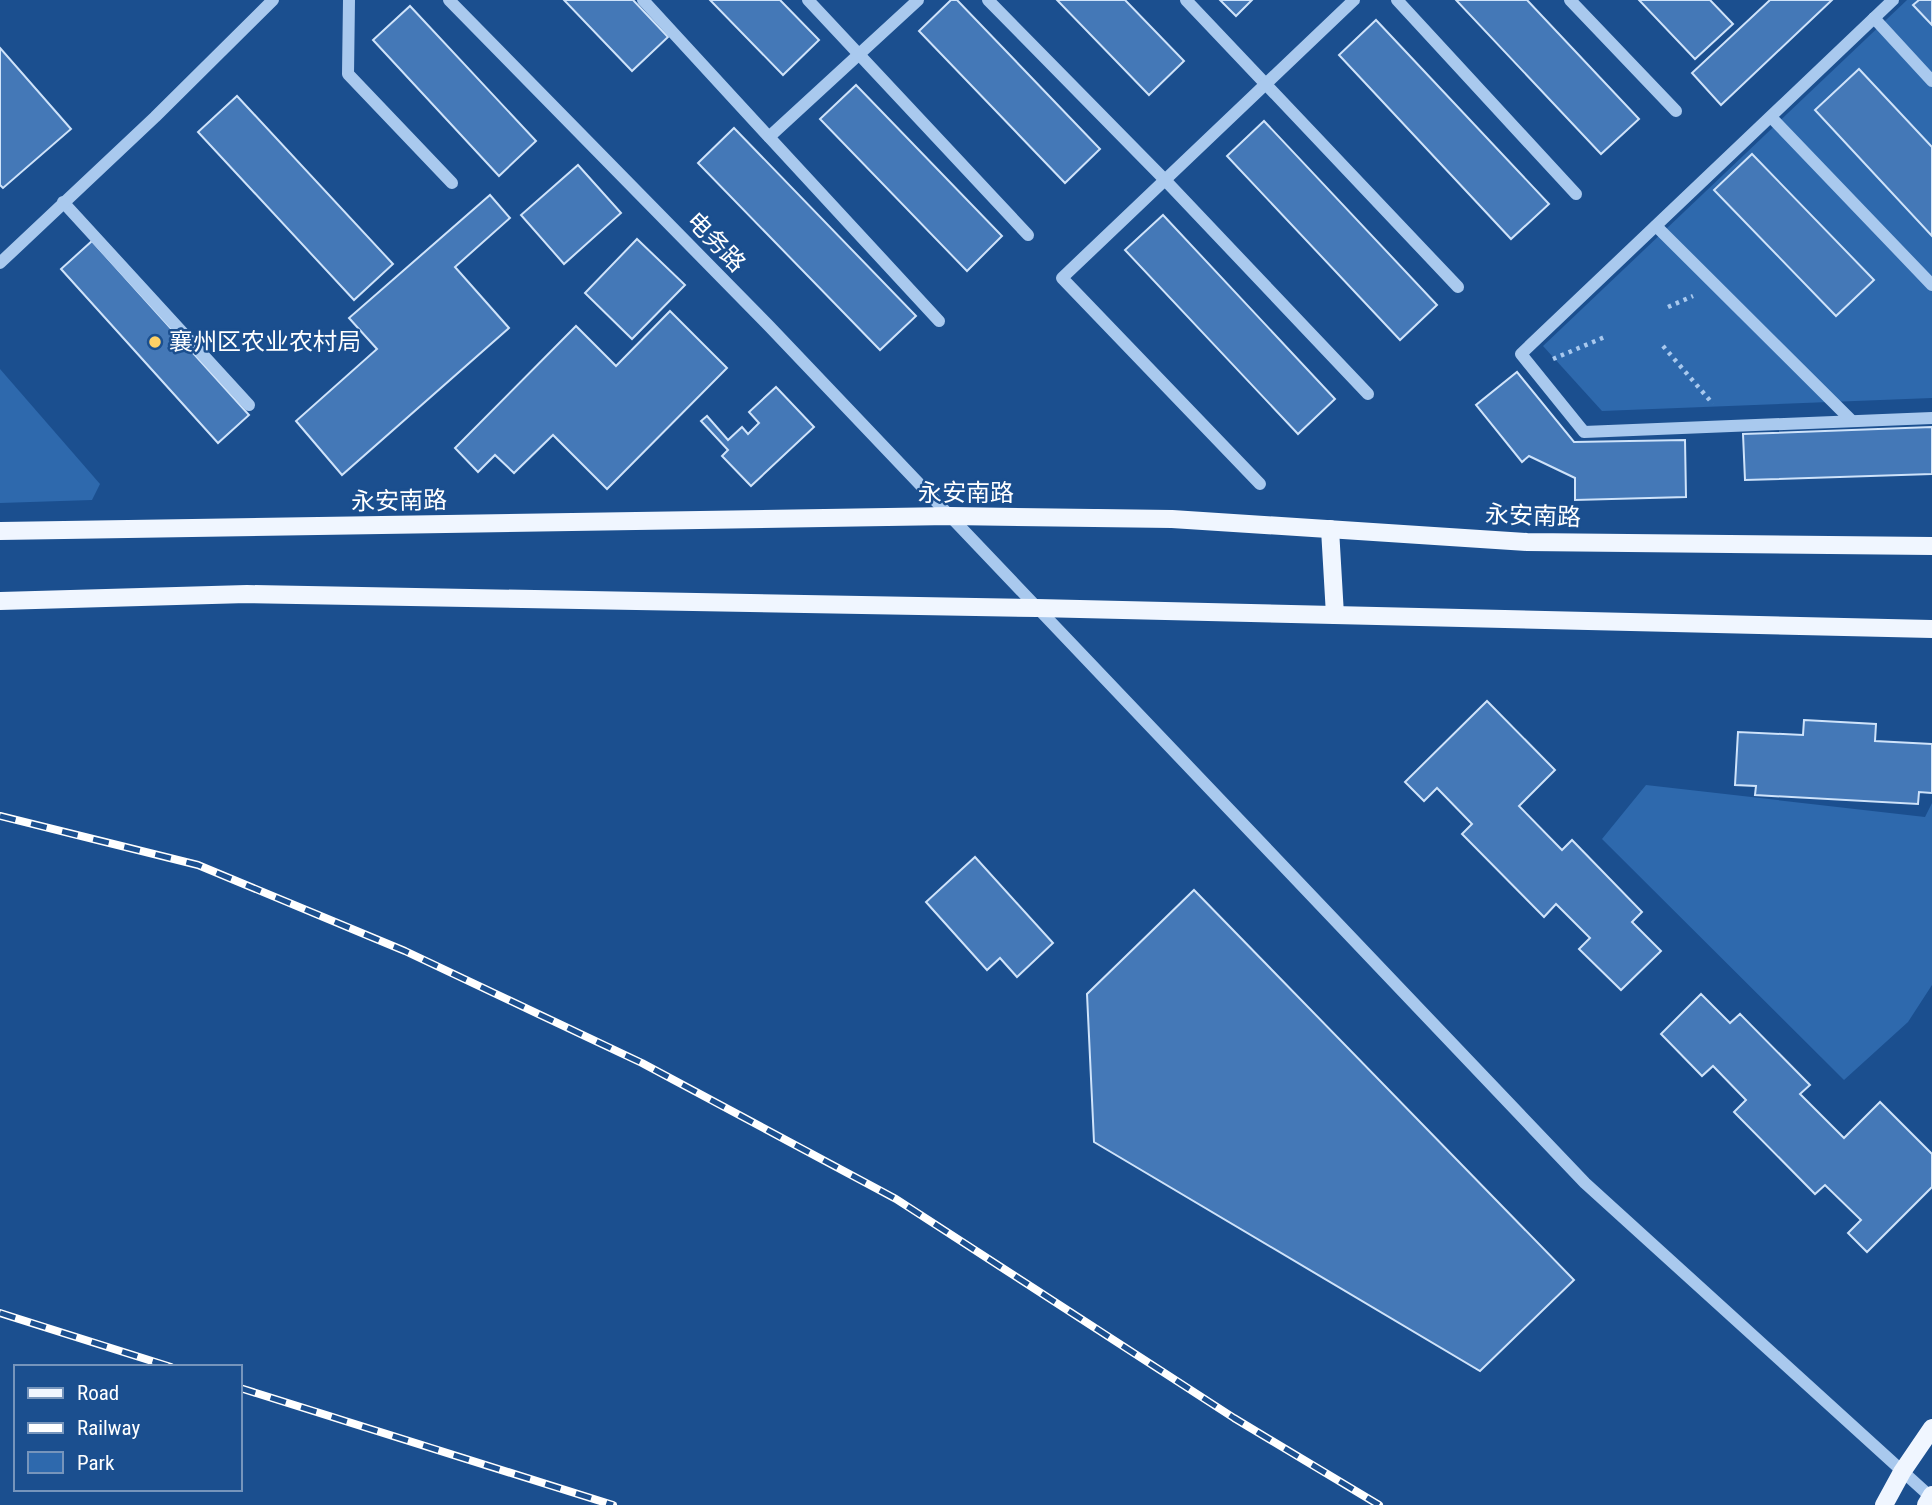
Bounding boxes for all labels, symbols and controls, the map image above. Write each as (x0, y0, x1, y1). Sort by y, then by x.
street label: 电务路 (681, 206, 751, 278)
place label: 襄州区农业农村局 (169, 328, 361, 356)
marker: 襄州区农业农村局 (147, 334, 163, 350)
street label: 永安南路 (918, 479, 1014, 507)
street label: 永安南路 (351, 486, 447, 516)
street label: 永安南路 (1485, 500, 1581, 532)
legend (14, 1365, 242, 1491)
text: Road (77, 1381, 119, 1405)
text: Railway (77, 1416, 140, 1440)
text: Park (77, 1451, 115, 1475)

